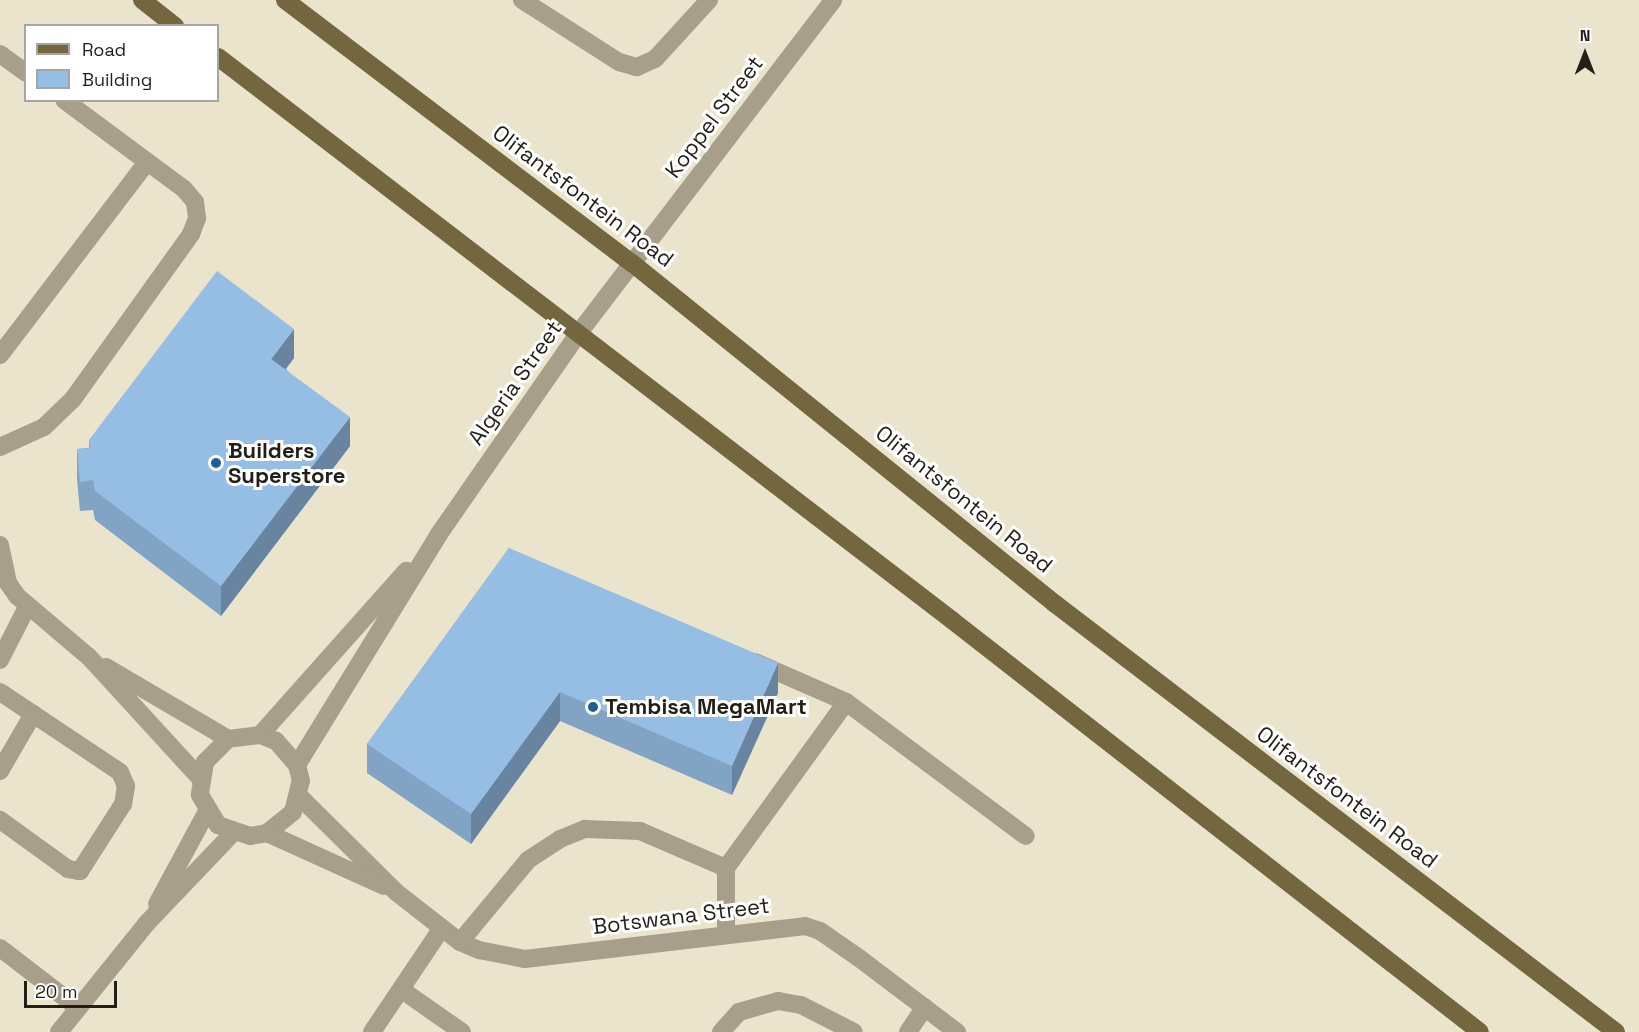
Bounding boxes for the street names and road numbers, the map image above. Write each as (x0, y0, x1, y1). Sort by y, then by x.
street label: Koppel Street (659, 51, 769, 183)
street label: Olifantsfontein Road (487, 119, 679, 273)
street label: Algeria Street (462, 316, 568, 450)
street label: Olifantsfontein Road (870, 420, 1058, 578)
street label: Olifantsfontein Road (1251, 720, 1443, 874)
street label: Botswana Street (591, 892, 771, 940)

